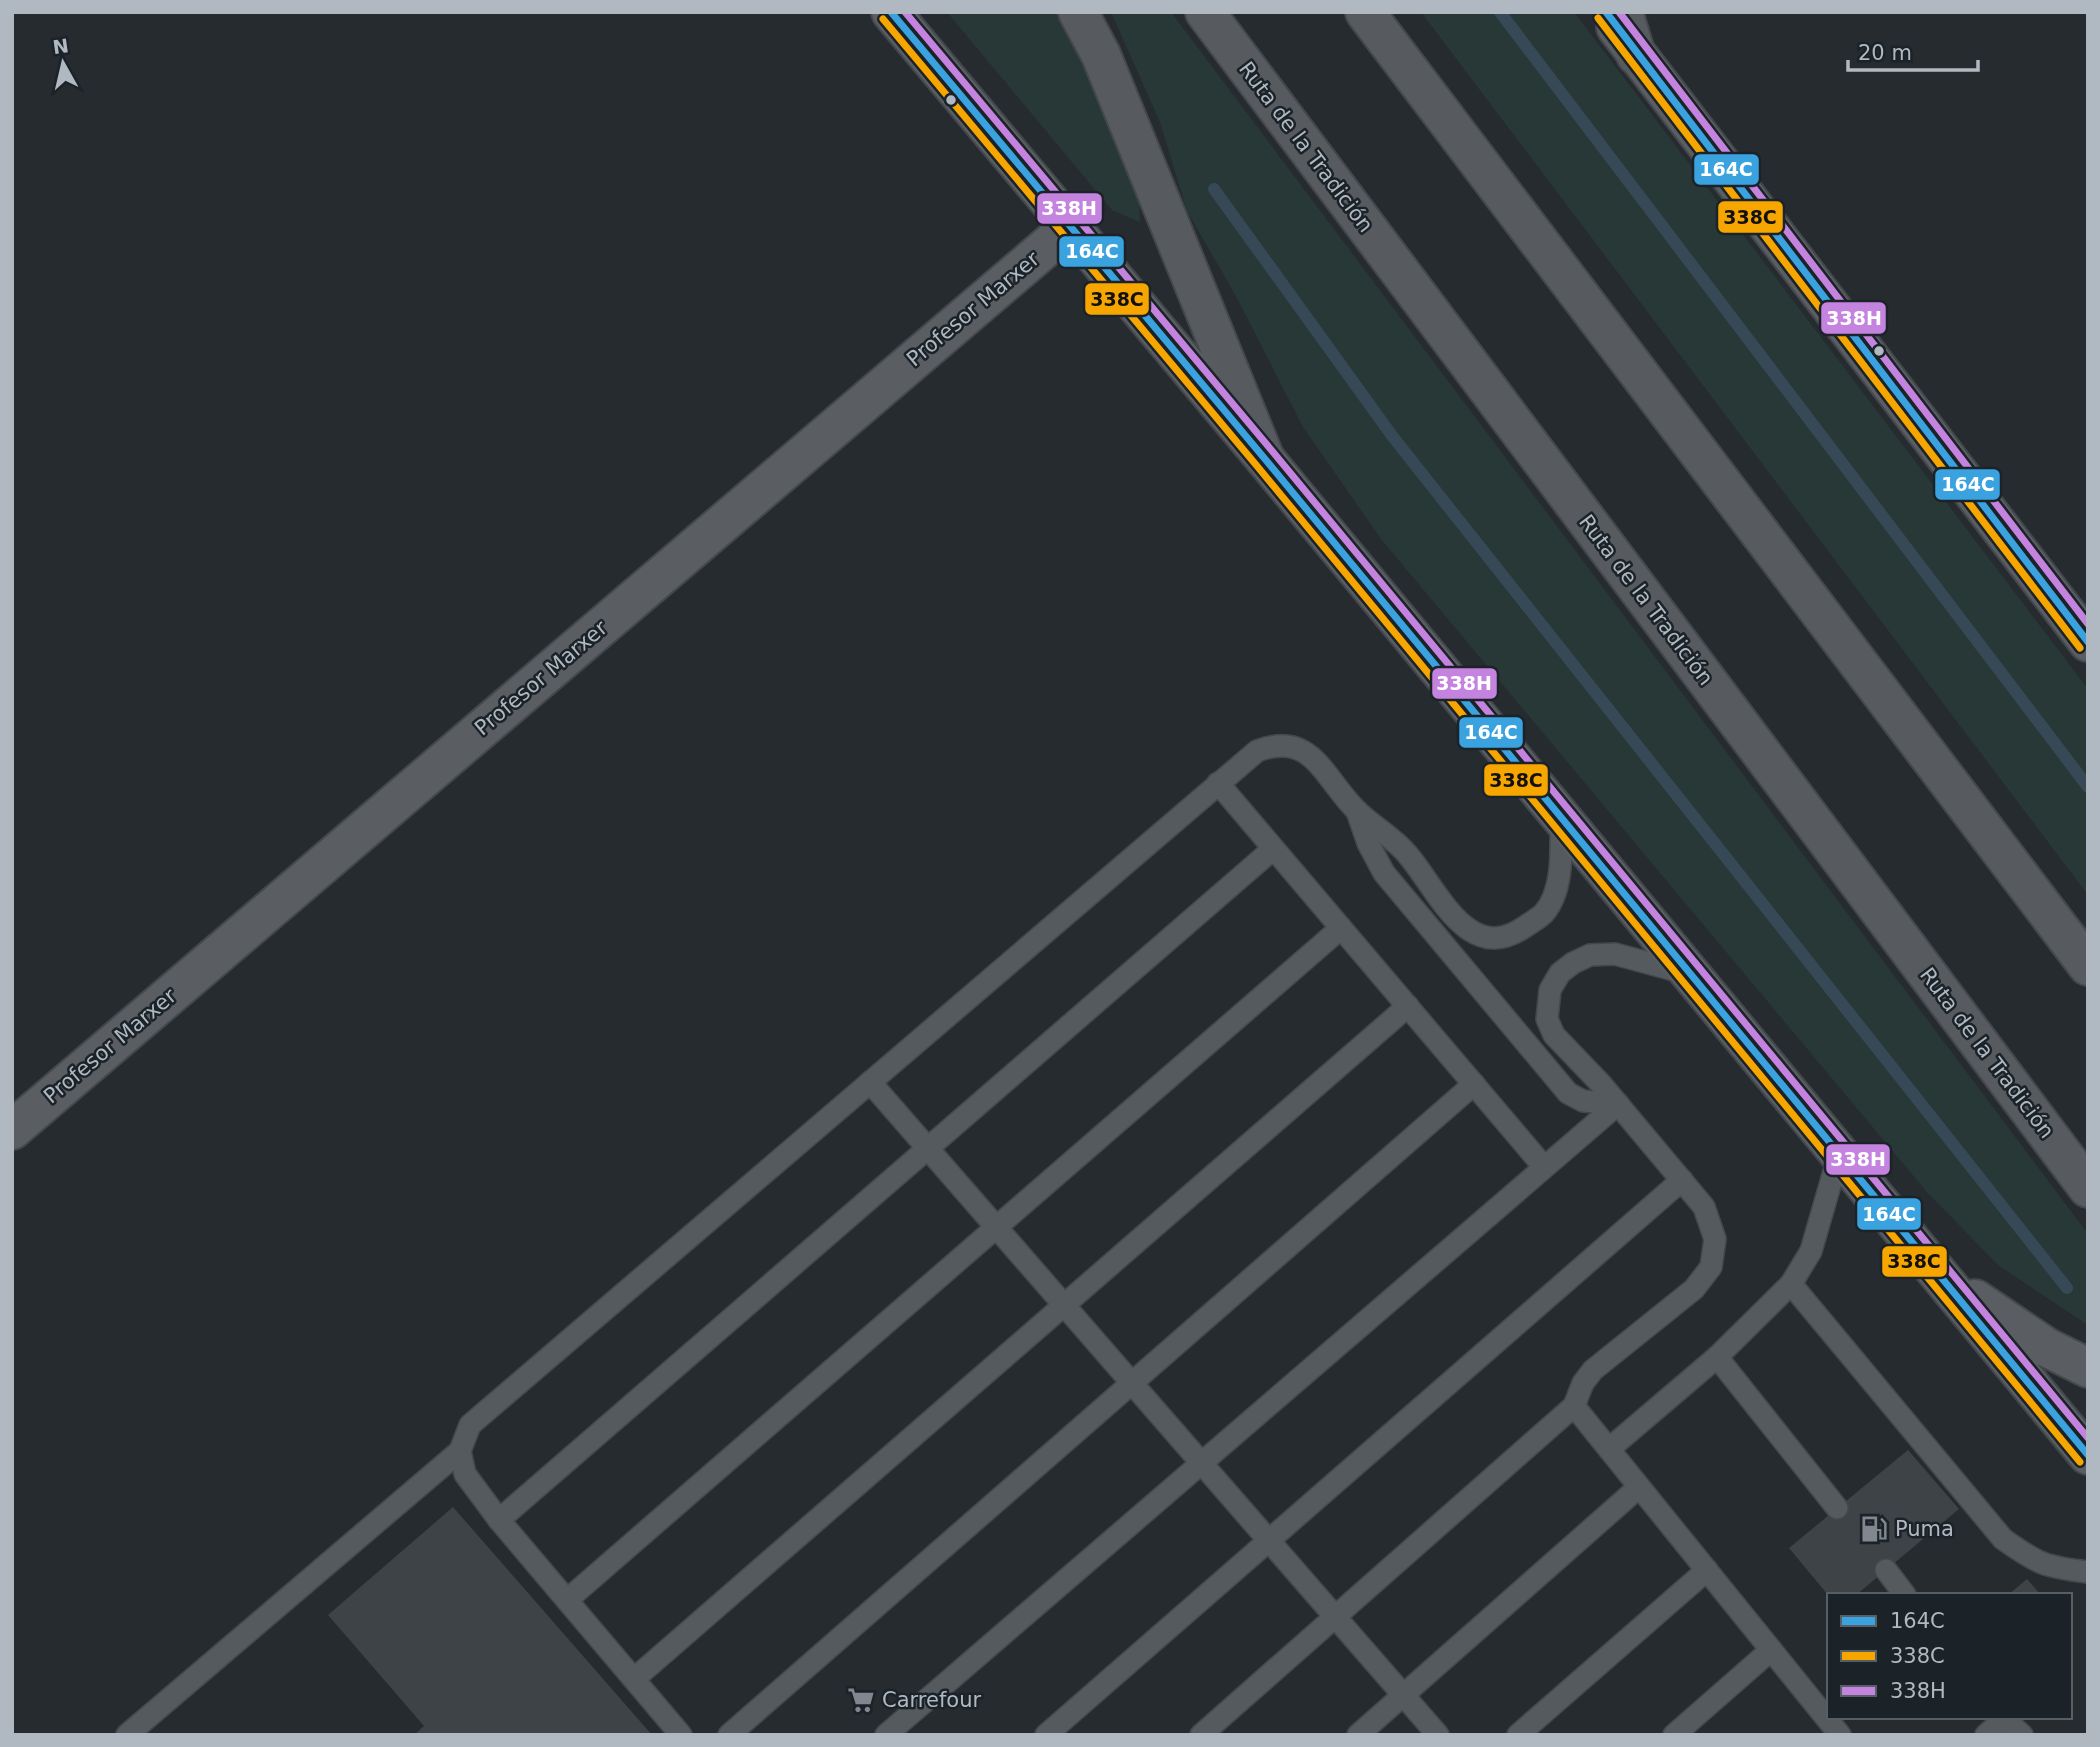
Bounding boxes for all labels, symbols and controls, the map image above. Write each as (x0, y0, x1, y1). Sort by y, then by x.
north arrow (28, 28, 98, 98)
scale bar (1848, 28, 1978, 72)
text: N (51, 34, 70, 58)
text: 20 m (1858, 41, 1912, 65)
street label: Ruta de la Tradición (1234, 57, 1378, 237)
unlabelled marker (944, 93, 958, 107)
line badge: 164C (1693, 153, 1760, 186)
text: 164C (1699, 158, 1753, 180)
line badge: 338H (1036, 192, 1103, 225)
text: 338H (1041, 197, 1097, 219)
line badge: 338C (1717, 200, 1784, 234)
text: 338C (1723, 206, 1777, 228)
line badge: 164C (1058, 235, 1125, 268)
text: 164C (1065, 240, 1119, 262)
street label: Profesor Marxer (902, 247, 1044, 371)
line badge: 338C (1084, 282, 1150, 316)
text: 338C (1090, 288, 1144, 310)
line badge: 338H (1820, 301, 1887, 335)
text: 338H (1826, 307, 1882, 329)
unlabelled marker (1872, 344, 1886, 358)
line badge: 164C (1934, 468, 2001, 501)
text: 164C (1941, 473, 1995, 495)
street label: Ruta de la Tradición (1574, 510, 1718, 690)
street label: Profesor Marxer (470, 616, 612, 740)
line badge: 338H (1431, 667, 1498, 700)
text: 338H (1436, 672, 1492, 694)
line badge: 164C (1458, 716, 1524, 749)
text: 164C (1464, 721, 1518, 743)
line badge: 338C (1483, 763, 1549, 797)
text: 338C (1489, 769, 1543, 791)
street label: Ruta de la Tradición (1915, 963, 2059, 1143)
street label: Profesor Marxer (39, 984, 181, 1108)
line badge: 338H (1825, 1143, 1891, 1176)
text: 338H (1830, 1148, 1886, 1170)
line badge: 164C (1856, 1197, 1922, 1231)
text: 164C (1862, 1203, 1916, 1225)
line badge: 338C (1881, 1245, 1948, 1278)
text: 338C (1887, 1250, 1941, 1272)
fuel station icon: Puma (1859, 1514, 1889, 1544)
place label: Puma (1895, 1517, 1954, 1541)
legend (1827, 1593, 2072, 1719)
text: 164C (1890, 1609, 1945, 1633)
text: 338C (1890, 1644, 1945, 1668)
text: 338H (1890, 1679, 1946, 1703)
supermarket icon: Carrefour (846, 1685, 876, 1715)
place label: Carrefour (882, 1688, 981, 1712)

